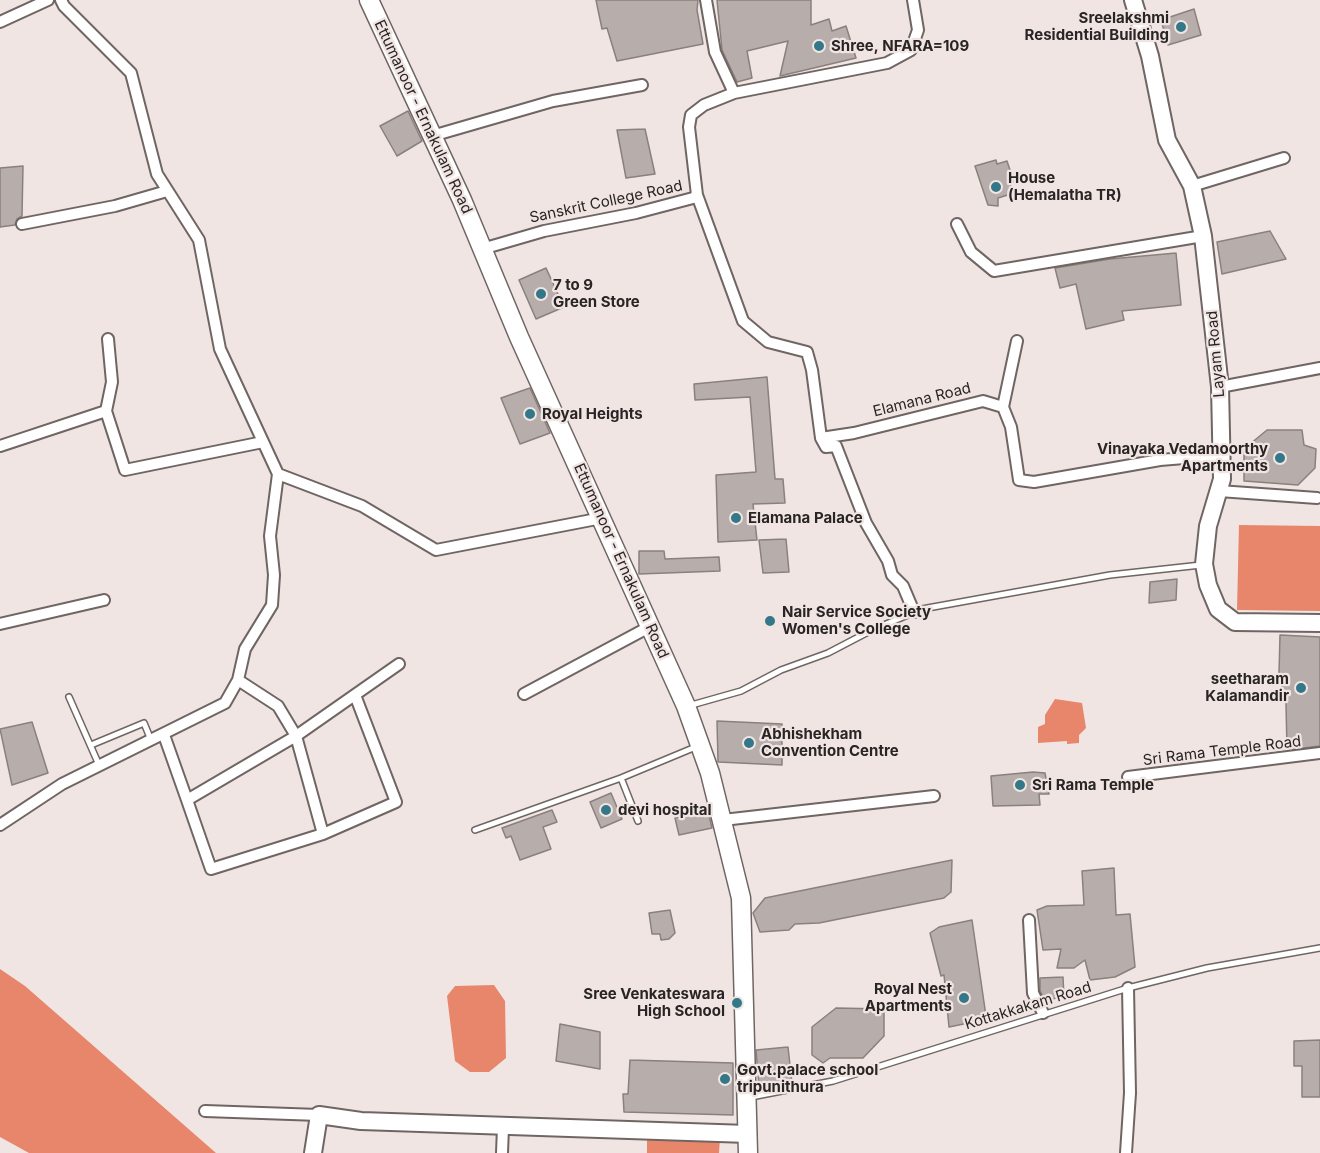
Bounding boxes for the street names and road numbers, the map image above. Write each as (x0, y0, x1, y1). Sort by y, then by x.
street label: Ettumanoor - Ernakulam Road (370, 17, 476, 217)
street label: Sanskrit College Road (528, 177, 684, 227)
street label: Layam Road (1203, 310, 1229, 398)
street label: Elamana Road (871, 379, 973, 421)
street label: Ettumanoor - Ernakulam Road (570, 461, 672, 661)
street label: Sri Rama Temple Road (1142, 732, 1302, 770)
street label: Kottakkakam Road (962, 978, 1094, 1034)

